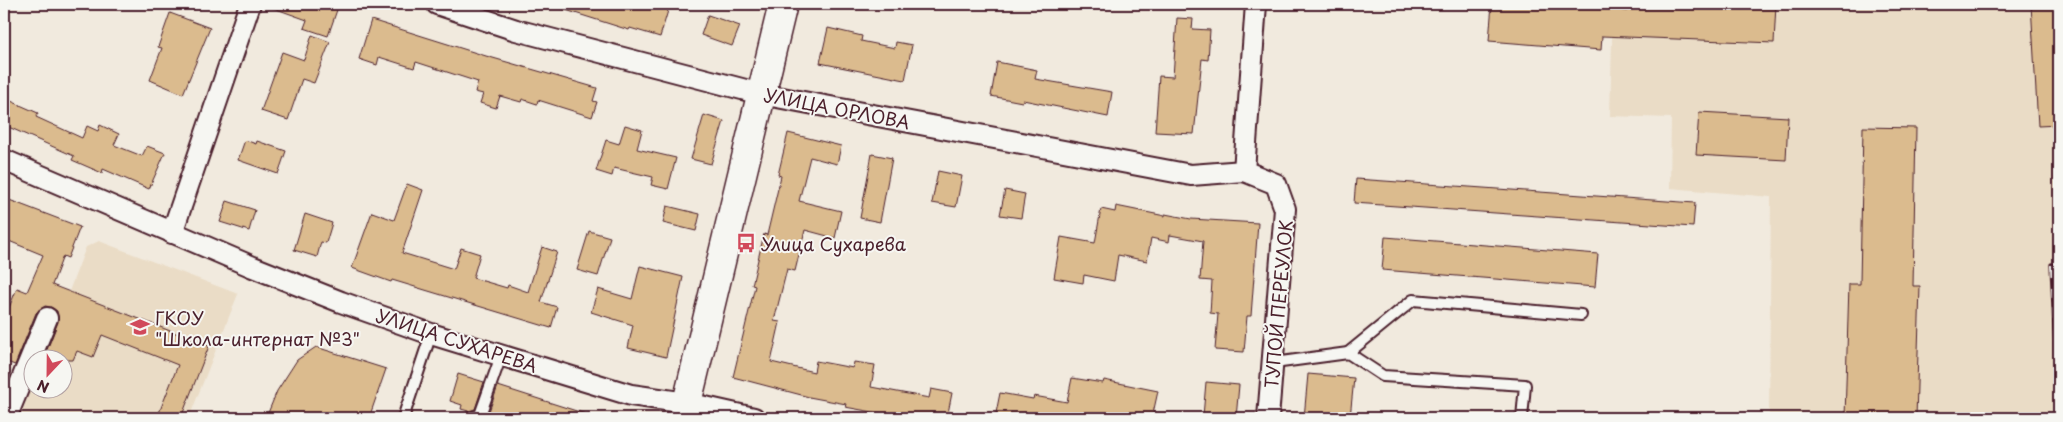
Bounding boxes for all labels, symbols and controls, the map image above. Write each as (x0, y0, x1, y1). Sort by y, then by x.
street label: УЛИЦА ОРЛОВА (762, 81, 912, 135)
street label: ТУПОЙ ПЕРЕУЛОК (1257, 219, 1299, 389)
place label: Улица Сухарева (761, 230, 907, 257)
bus stop icon: Улица Сухарева (735, 232, 757, 254)
street label: УЛИЦА СУХАРЕВА (373, 301, 541, 379)
place label: ГКОУ "Школа-интернат №3" (155, 304, 360, 352)
school or university icon: ГКОУ "Школа-интернат №3" (129, 316, 151, 338)
north arrow (22, 350, 72, 400)
text: N (34, 375, 52, 398)

